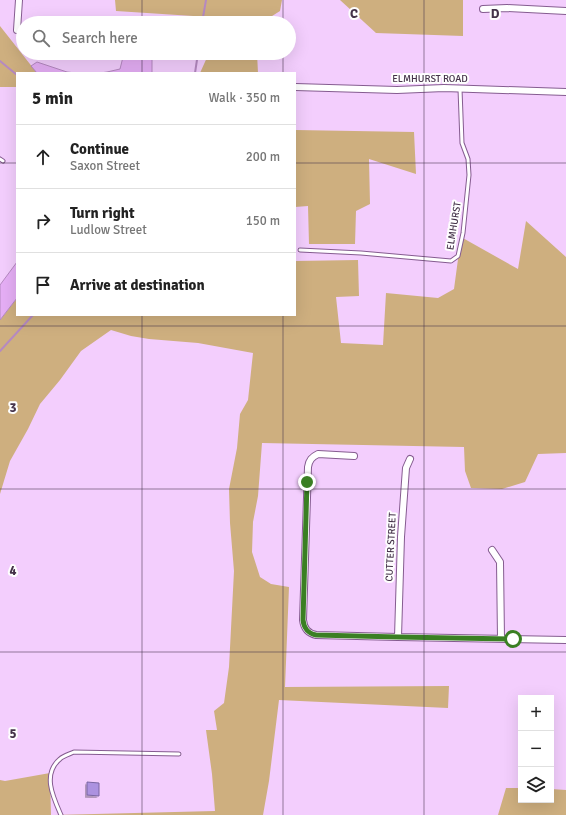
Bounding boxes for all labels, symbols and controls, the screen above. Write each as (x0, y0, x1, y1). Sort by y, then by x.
text: C (350, 6, 358, 22)
text: D (491, 6, 500, 22)
search box (16, 16, 296, 60)
icon: search (30, 27, 52, 49)
text: Search here (62, 29, 138, 47)
street label: ELMHURST ROAD (392, 73, 468, 85)
text: 5 min (32, 88, 73, 109)
text: Walk · 350 m (209, 90, 280, 106)
text: Continue (70, 140, 129, 158)
icon: ahead (32, 146, 54, 168)
text: 200 m (246, 149, 280, 165)
text: Saxon Street (70, 158, 140, 174)
street label: ELMHURST (444, 201, 464, 251)
text: Turn right (70, 204, 135, 222)
icon: right (32, 210, 54, 232)
text: 150 m (246, 213, 280, 229)
text: Ludlow Street (70, 222, 147, 238)
icon: arrive (32, 274, 54, 296)
text: Arrive at destination (70, 276, 205, 294)
text: 3 (9, 400, 17, 416)
route end (298, 473, 316, 491)
street label: CUTTER STREET (383, 512, 399, 582)
text: 4 (9, 563, 17, 579)
route start (504, 630, 522, 648)
map controls (518, 695, 554, 803)
button: + (518, 695, 554, 731)
text: 5 (9, 726, 17, 742)
button: − (518, 731, 554, 767)
button: layers (518, 767, 554, 803)

